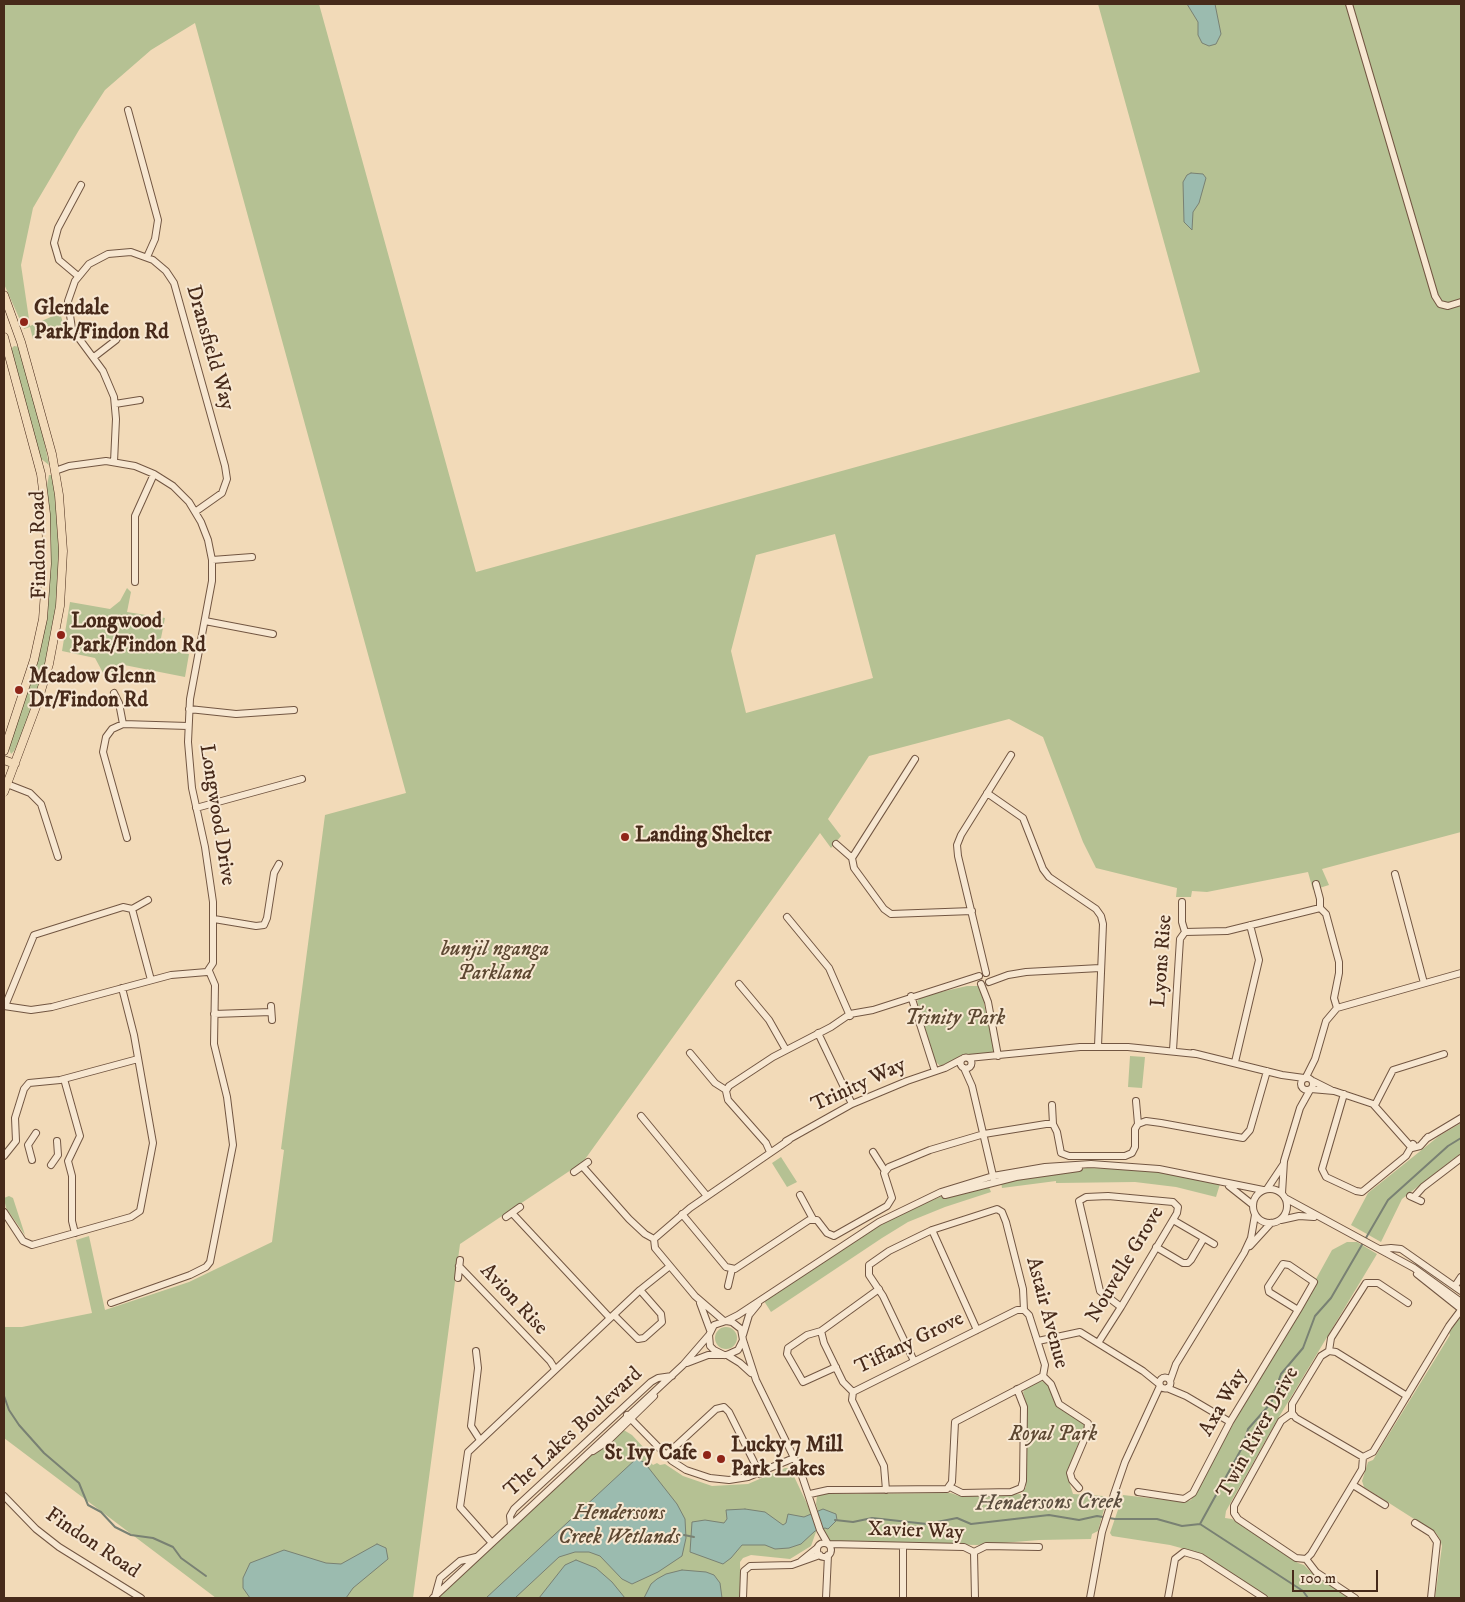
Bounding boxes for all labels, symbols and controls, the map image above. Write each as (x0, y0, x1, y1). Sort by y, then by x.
street label: Dransfield Way (179, 283, 239, 413)
place label: Glendale Park/Findon Rd (34, 297, 169, 347)
marker: Glendale Park/Findon Rd (18, 316, 30, 328)
street label: Findon Road (26, 490, 54, 600)
place label: Longwood Park/Findon Rd (71, 610, 206, 660)
marker: Longwood Park/Findon Rd (55, 629, 67, 641)
place label: Meadow Glenn Dr/Findon Rd (29, 665, 156, 715)
marker: Meadow Glenn Dr/Findon Rd (13, 684, 25, 696)
street label: Longwood Drive (192, 743, 240, 887)
place label: Landing Shelter (635, 824, 772, 850)
marker: Landing Shelter (619, 831, 631, 843)
street label: Lyons Rise (1147, 914, 1179, 1008)
park label: bunjil nganga Parkland (441, 938, 549, 988)
park label: Trinity Park (905, 1007, 1005, 1033)
street label: Trinity Way (808, 1053, 910, 1119)
street label: Nouvelle Grove (1081, 1202, 1171, 1328)
street label: Astair Avenue (1019, 1255, 1073, 1371)
street label: Avion Rise (474, 1259, 552, 1341)
street label: Tiffany Grove (852, 1307, 968, 1381)
street label: The Lakes Boulevard (500, 1363, 648, 1503)
street label: Twin River Drive (1213, 1363, 1305, 1503)
street label: Axa Way (1195, 1365, 1253, 1441)
park label: Royal Park (1009, 1423, 1097, 1449)
place label: Lucky 7 Mill Park Lakes (731, 1434, 843, 1484)
place label: St Ivy Cafe (605, 1442, 697, 1468)
marker: St Ivy Cafe (701, 1449, 713, 1461)
marker: Lucky 7 Mill Park Lakes (715, 1453, 727, 1465)
water label: Hendersons Creek (975, 1490, 1123, 1518)
park label: Hendersons Creek Wetlands (558, 1502, 680, 1552)
street label: Findon Road (40, 1503, 144, 1585)
street label: Xavier Way (867, 1518, 965, 1546)
scale bar (1295, 1560, 1381, 1592)
text: 100 m (1300, 1569, 1336, 1588)

